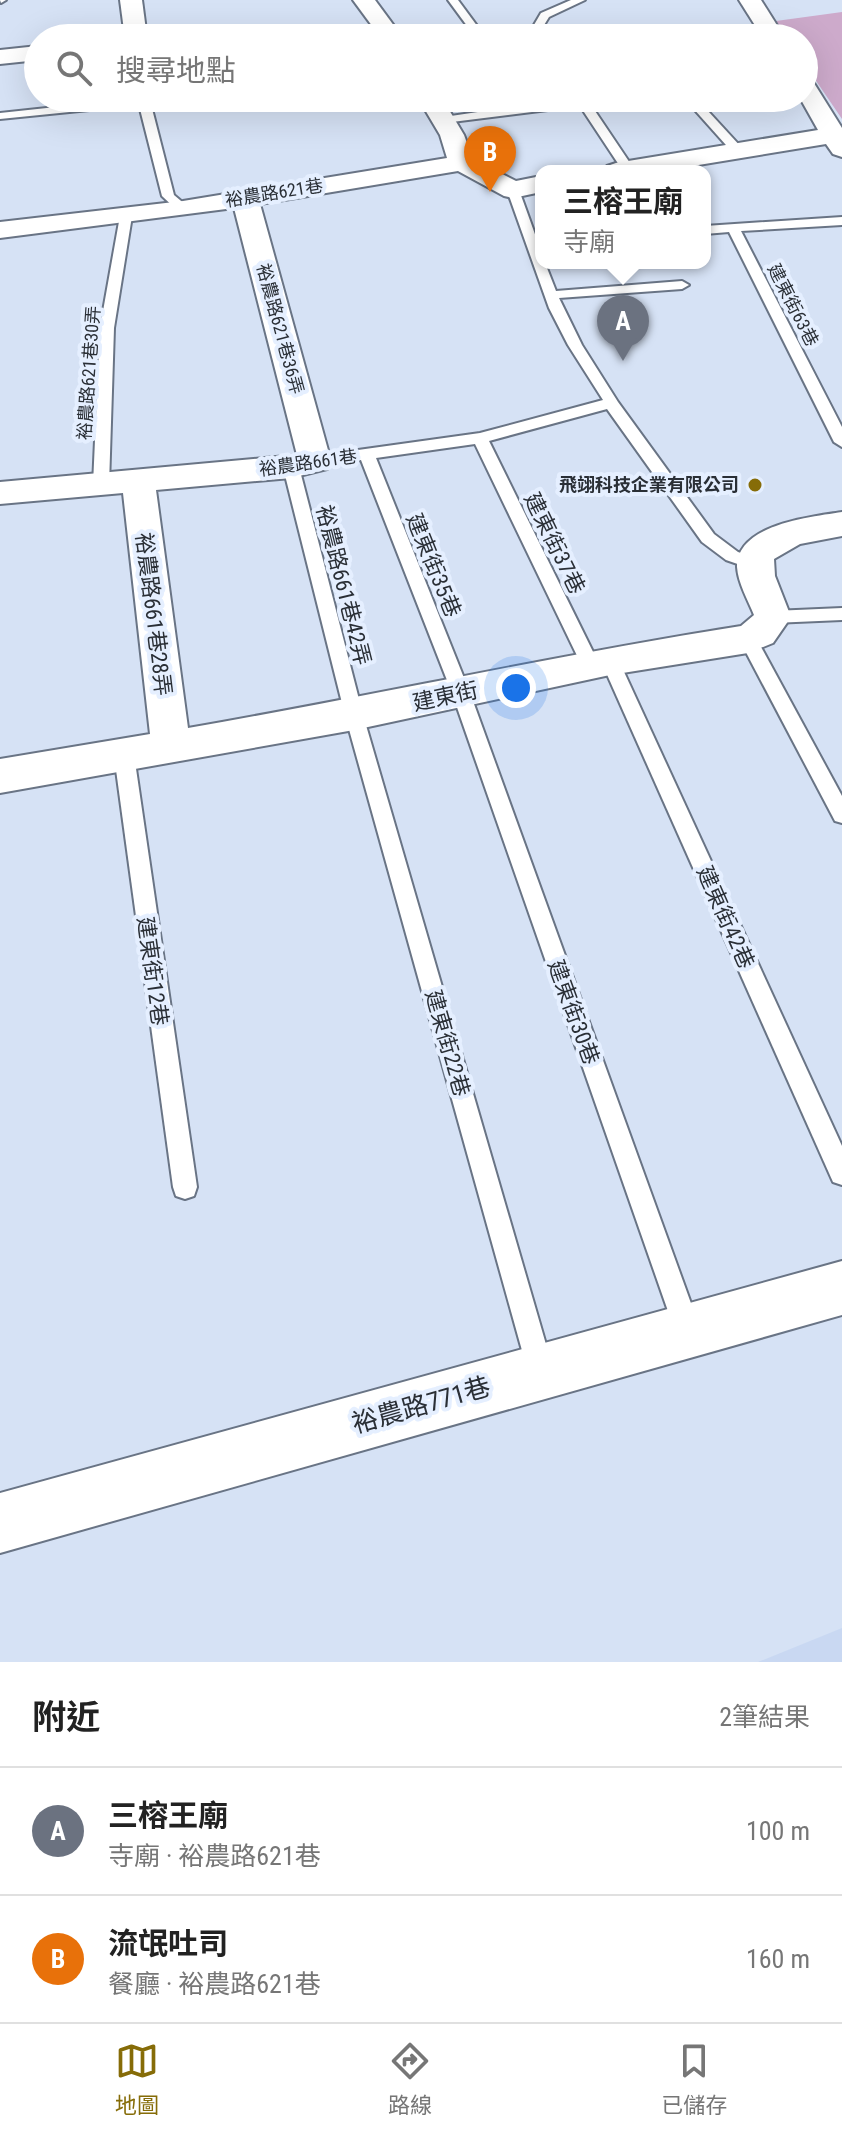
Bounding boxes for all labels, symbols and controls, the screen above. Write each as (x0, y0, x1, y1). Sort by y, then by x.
search box (24, 24, 818, 112)
icon: search (52, 46, 96, 90)
text: 搜尋地點 (116, 53, 236, 88)
pin: B (464, 126, 516, 192)
popup (535, 165, 711, 269)
street label: 裕農路621巷 (224, 174, 324, 211)
text: 三榕王廟 (563, 184, 683, 219)
text: 寺廟 (563, 227, 615, 257)
street label: 建東街63巷 (764, 260, 823, 350)
street label: 裕農路621巷36弄 (253, 261, 308, 397)
pin: A (597, 295, 649, 361)
street label: 裕農路621巷30弄 (73, 305, 104, 441)
street label: 裕農路661巷 (258, 445, 358, 480)
place label: 飛翊科技企業有限公司 (559, 474, 739, 495)
marker: 飛翊科技企業有限公司 (746, 476, 764, 494)
street label: 建東街37巷 (519, 488, 590, 598)
street label: 裕農路661巷42弄 (312, 502, 376, 668)
street label: 建東街35巷 (401, 510, 466, 621)
street label: 裕農路661巷28弄 (131, 531, 176, 697)
your location (496, 668, 536, 708)
street label: 建東街 (410, 677, 480, 716)
street label: 建東街42巷 (692, 862, 759, 972)
street label: 建東街12巷 (132, 915, 173, 1027)
street label: 建東街30巷 (543, 956, 604, 1068)
street label: 建東街22巷 (420, 987, 475, 1099)
street label: 裕農路771巷 (348, 1371, 494, 1439)
text: 附近 (32, 1697, 100, 1737)
text: 2筆結果 (719, 1702, 810, 1732)
text: 三榕王廟 (108, 1798, 228, 1833)
text: A (50, 1816, 66, 1846)
text: 100 m (746, 1816, 810, 1846)
text: 寺廟 · 裕農路621巷 (108, 1841, 321, 1871)
text: 流氓吐司 (108, 1926, 228, 1961)
text: B (51, 1944, 65, 1974)
text: 160 m (746, 1944, 810, 1974)
text: 餐廳 · 裕農路621巷 (108, 1969, 321, 1999)
tab: 地圖 (115, 2039, 159, 2119)
tab: 路線 (388, 2039, 432, 2119)
tab: 已儲存 (661, 2039, 727, 2119)

